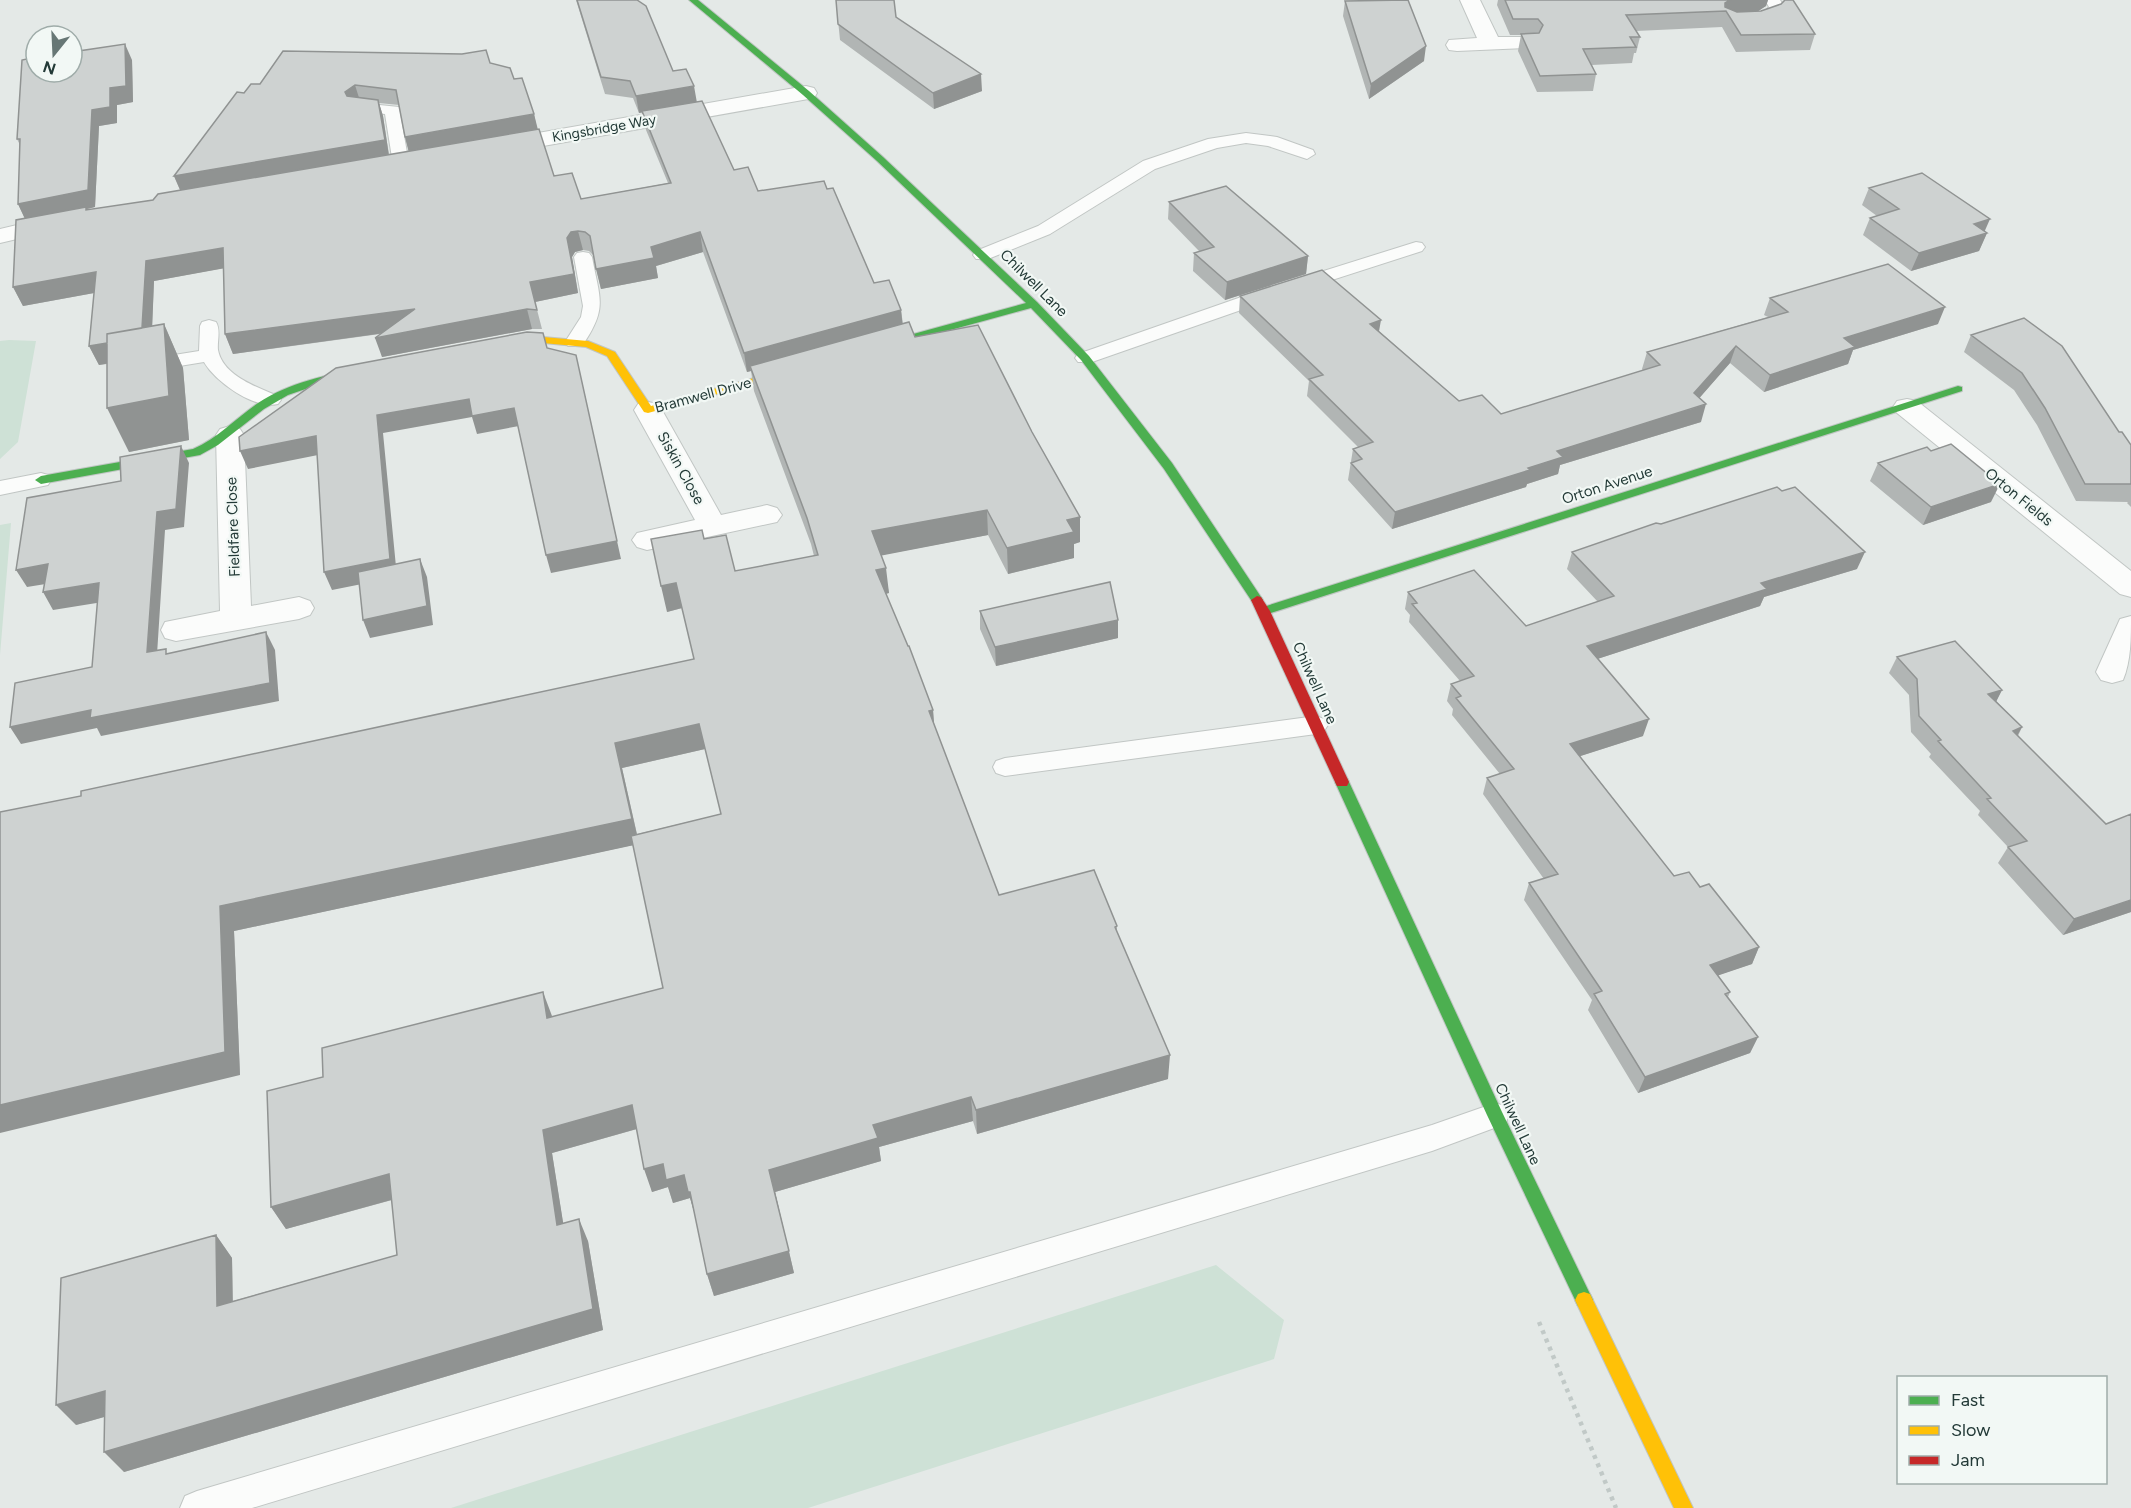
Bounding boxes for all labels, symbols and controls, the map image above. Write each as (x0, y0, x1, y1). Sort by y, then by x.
north arrow (24, 24, 84, 84)
text: N (41, 57, 58, 79)
street label: Kingsbridge Way (551, 111, 658, 146)
street label: Chilwell Lane (997, 246, 1071, 320)
street label: Bramwell Drive (653, 373, 753, 417)
street label: Siskin Close (654, 428, 708, 508)
street label: Orton Avenue (1560, 462, 1654, 508)
street label: Orton Fields (1981, 464, 2057, 530)
street label: Fieldfare Close (222, 477, 244, 577)
street label: Chilwell Lane (1289, 639, 1341, 727)
street label: Chilwell Lane (1491, 1080, 1545, 1168)
legend (1897, 1376, 2107, 1484)
text: Fast (1951, 1389, 1985, 1411)
text: Slow (1951, 1419, 1990, 1441)
text: Jam (1951, 1449, 1985, 1471)

